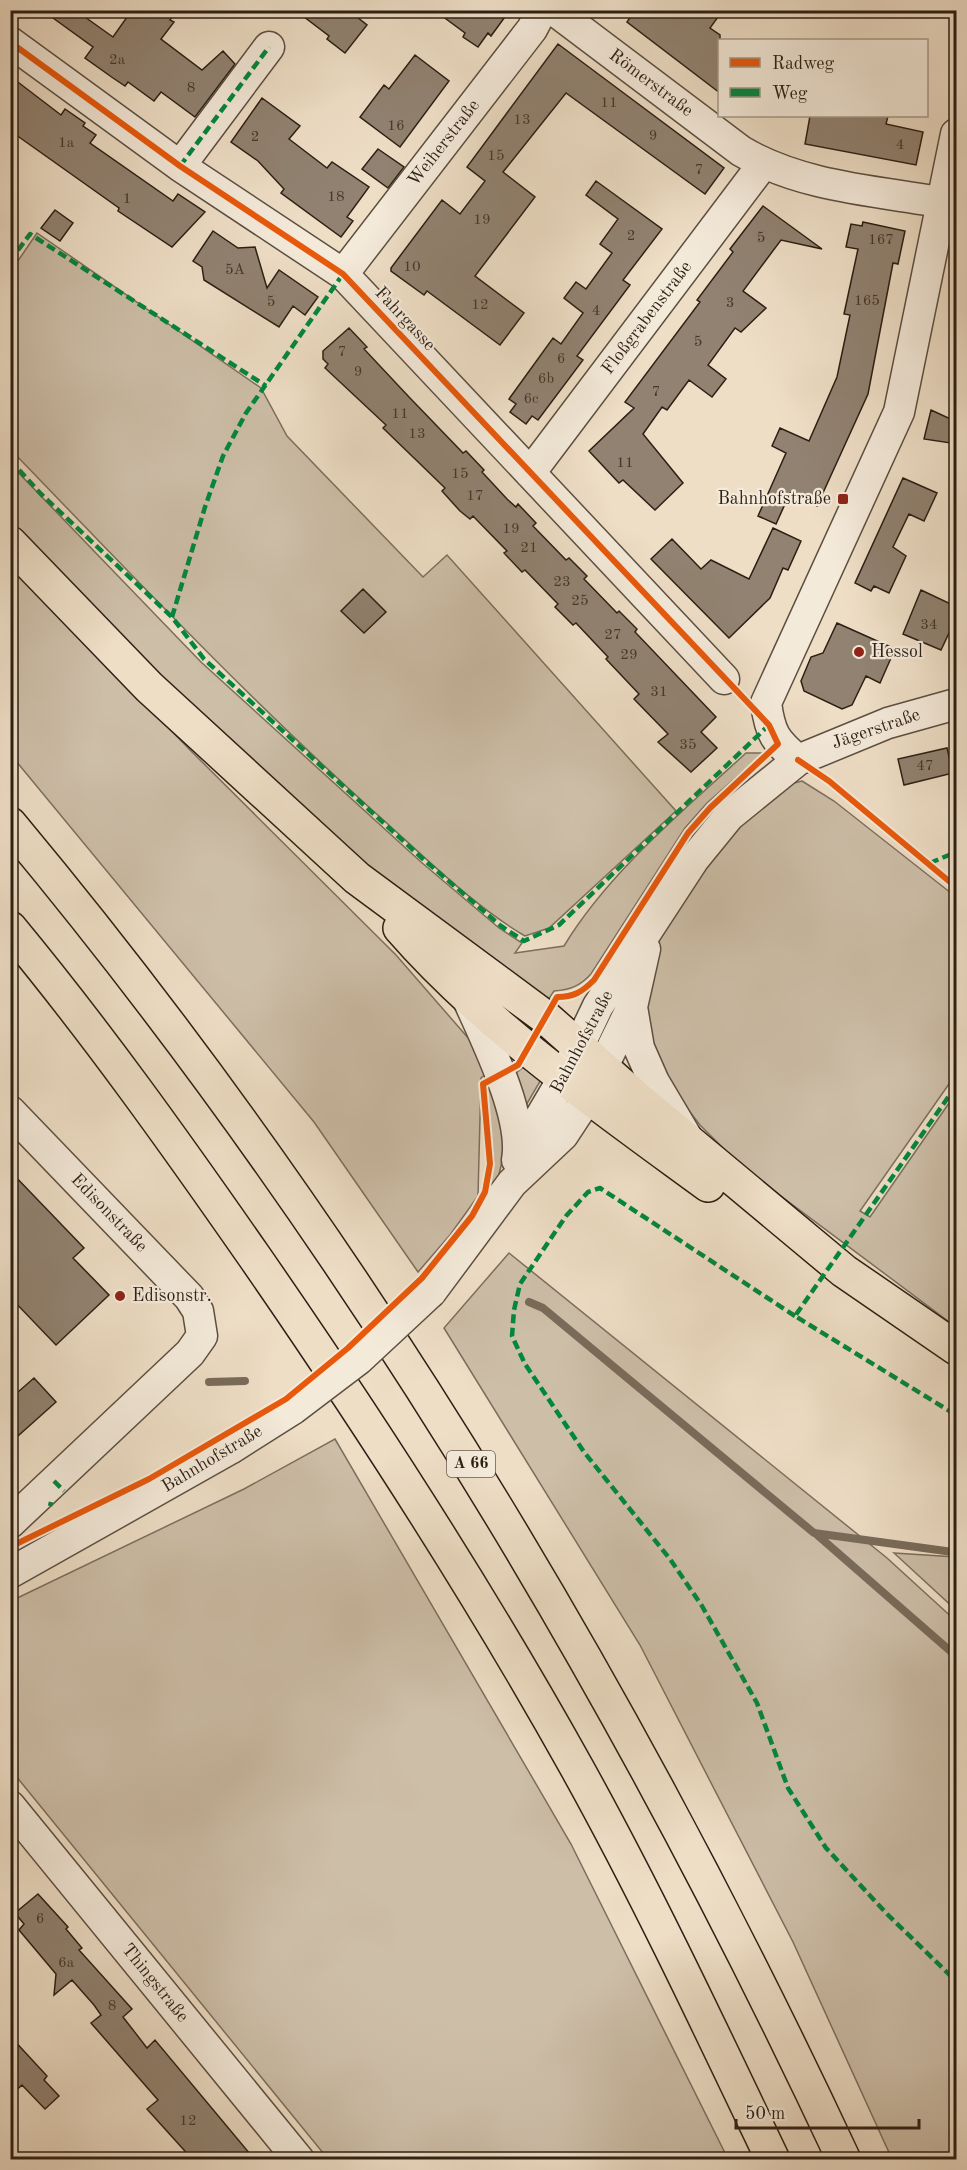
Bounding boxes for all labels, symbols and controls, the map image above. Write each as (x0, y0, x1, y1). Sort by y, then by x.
legend (718, 39, 928, 117)
street label: Römerstraße (606, 46, 696, 120)
house number: 2a (109, 53, 126, 68)
text: Radweg (772, 55, 835, 73)
house number: 8 (187, 81, 195, 96)
text: Weg (772, 85, 808, 103)
street label: Weiherstraße (405, 96, 483, 190)
house number: 11 (600, 96, 618, 111)
house number: 13 (513, 113, 531, 128)
house number: 16 (387, 119, 405, 134)
house number: 9 (649, 129, 657, 144)
house number: 2 (251, 130, 259, 145)
house number: 1a (58, 136, 75, 151)
house number: 4 (896, 138, 904, 153)
house number: 15 (487, 149, 505, 164)
house number: 7 (695, 163, 703, 178)
house number: 18 (327, 190, 345, 205)
house number: 1 (123, 192, 131, 207)
house number: 19 (473, 213, 491, 228)
house number: 2 (627, 229, 635, 244)
house number: 5 (757, 231, 765, 246)
house number: 167 (868, 233, 894, 248)
street label: Floßgrabenstraße (599, 258, 695, 378)
house number: 10 (403, 260, 421, 275)
house number: 5A (225, 263, 246, 278)
street label: Fahrgasse (371, 284, 439, 354)
house number: 165 (854, 294, 880, 309)
house number: 5 (267, 295, 275, 310)
house number: 3 (726, 296, 734, 311)
house number: 12 (471, 298, 489, 313)
house number: 4 (592, 304, 600, 319)
house number: 5 (694, 335, 702, 350)
house number: 7 (338, 345, 346, 360)
house number: 6 (557, 352, 565, 367)
house number: 9 (354, 365, 362, 380)
house number: 6b (538, 372, 554, 387)
house number: 7 (652, 385, 660, 400)
house number: 6c (523, 392, 539, 407)
house number: 11 (391, 407, 409, 422)
house number: 13 (408, 427, 426, 442)
house number: 11 (616, 456, 634, 471)
house number: 15 (451, 467, 469, 482)
house number: 17 (466, 489, 484, 504)
place label: Bahnhofstraße (717, 490, 831, 508)
marker: Bahnhofstraße (836, 492, 850, 506)
house number: 19 (502, 522, 520, 537)
house number: 21 (520, 541, 538, 556)
house number: 23 (553, 575, 571, 590)
house number: 25 (571, 594, 589, 609)
house number: 34 (920, 618, 938, 633)
house number: 27 (604, 628, 622, 643)
place label: Hessol (871, 643, 923, 661)
marker: Hessol (852, 645, 866, 659)
house number: 29 (620, 648, 638, 663)
house number: 31 (650, 685, 668, 700)
street label: Jägerstraße (830, 705, 922, 753)
house number: 35 (679, 738, 697, 753)
house number: 47 (916, 759, 934, 774)
street label: Bahnhofstraße (547, 988, 617, 1096)
street label: Edisonstraße (67, 1170, 151, 1256)
place label: Edisonstr. (132, 1287, 212, 1305)
marker: Edisonstr. (113, 1289, 127, 1303)
street label: Bahnhofstraße (159, 1422, 265, 1496)
road number: A 66 (447, 1451, 495, 1477)
house number: 6 (36, 1912, 44, 1927)
street label: Thingstraße (118, 1940, 192, 2026)
house number: 6a (58, 1956, 75, 1971)
house number: 8 (108, 1999, 116, 2014)
scale bar (736, 2092, 919, 2130)
text: 50 m (745, 2105, 785, 2123)
house number: 12 (179, 2114, 197, 2129)

